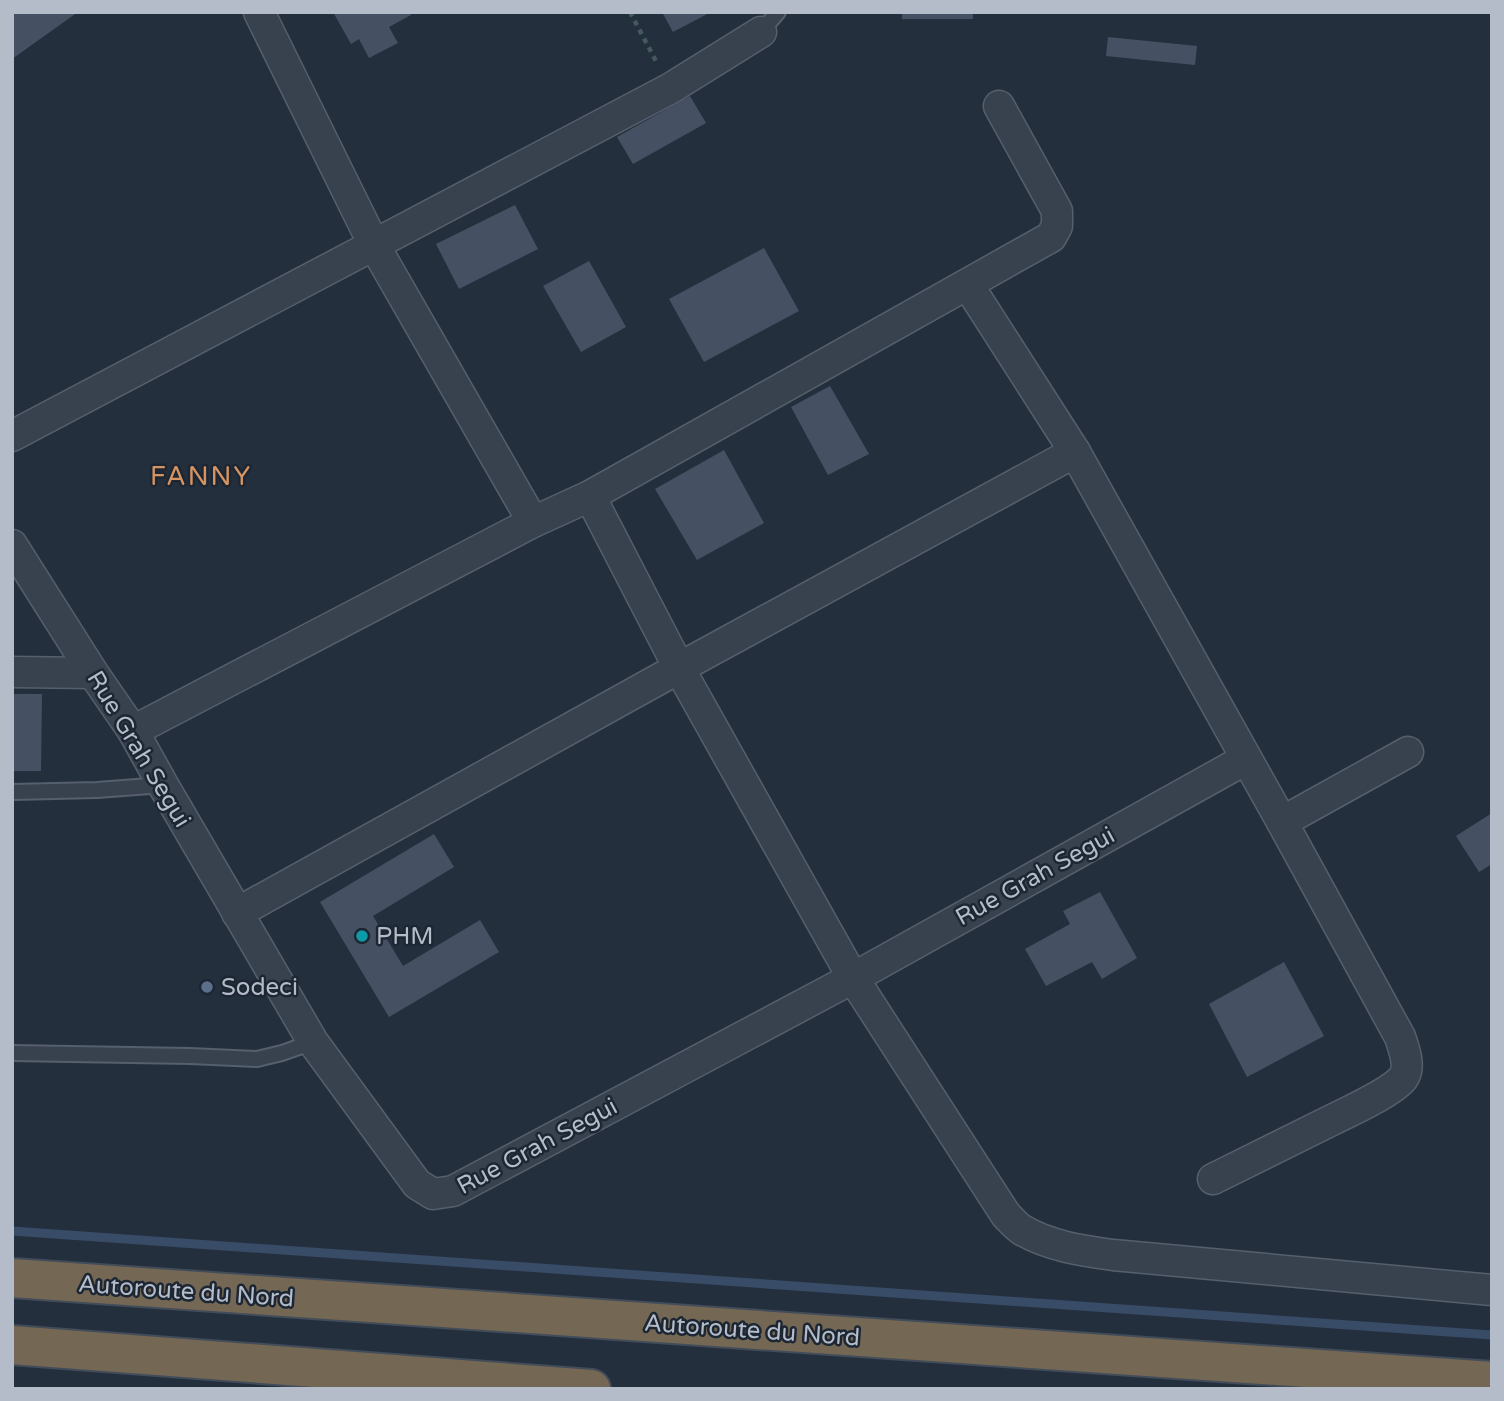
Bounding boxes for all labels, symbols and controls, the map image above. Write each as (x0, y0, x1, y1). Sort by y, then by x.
district label: FANNY (150, 461, 252, 492)
street label: Rue Grah Segui (80, 666, 197, 833)
street label: Rue Grah Segui (951, 821, 1120, 932)
place label: PHM (376, 922, 433, 951)
marker: PHM (354, 928, 370, 944)
place label: Sodeci (221, 973, 298, 1002)
marker: Sodeci (199, 979, 215, 995)
street label: Rue Grah Segui (452, 1092, 622, 1201)
street label: Autoroute du Nord (77, 1269, 295, 1314)
street label: Autoroute du Nord (643, 1308, 861, 1353)

